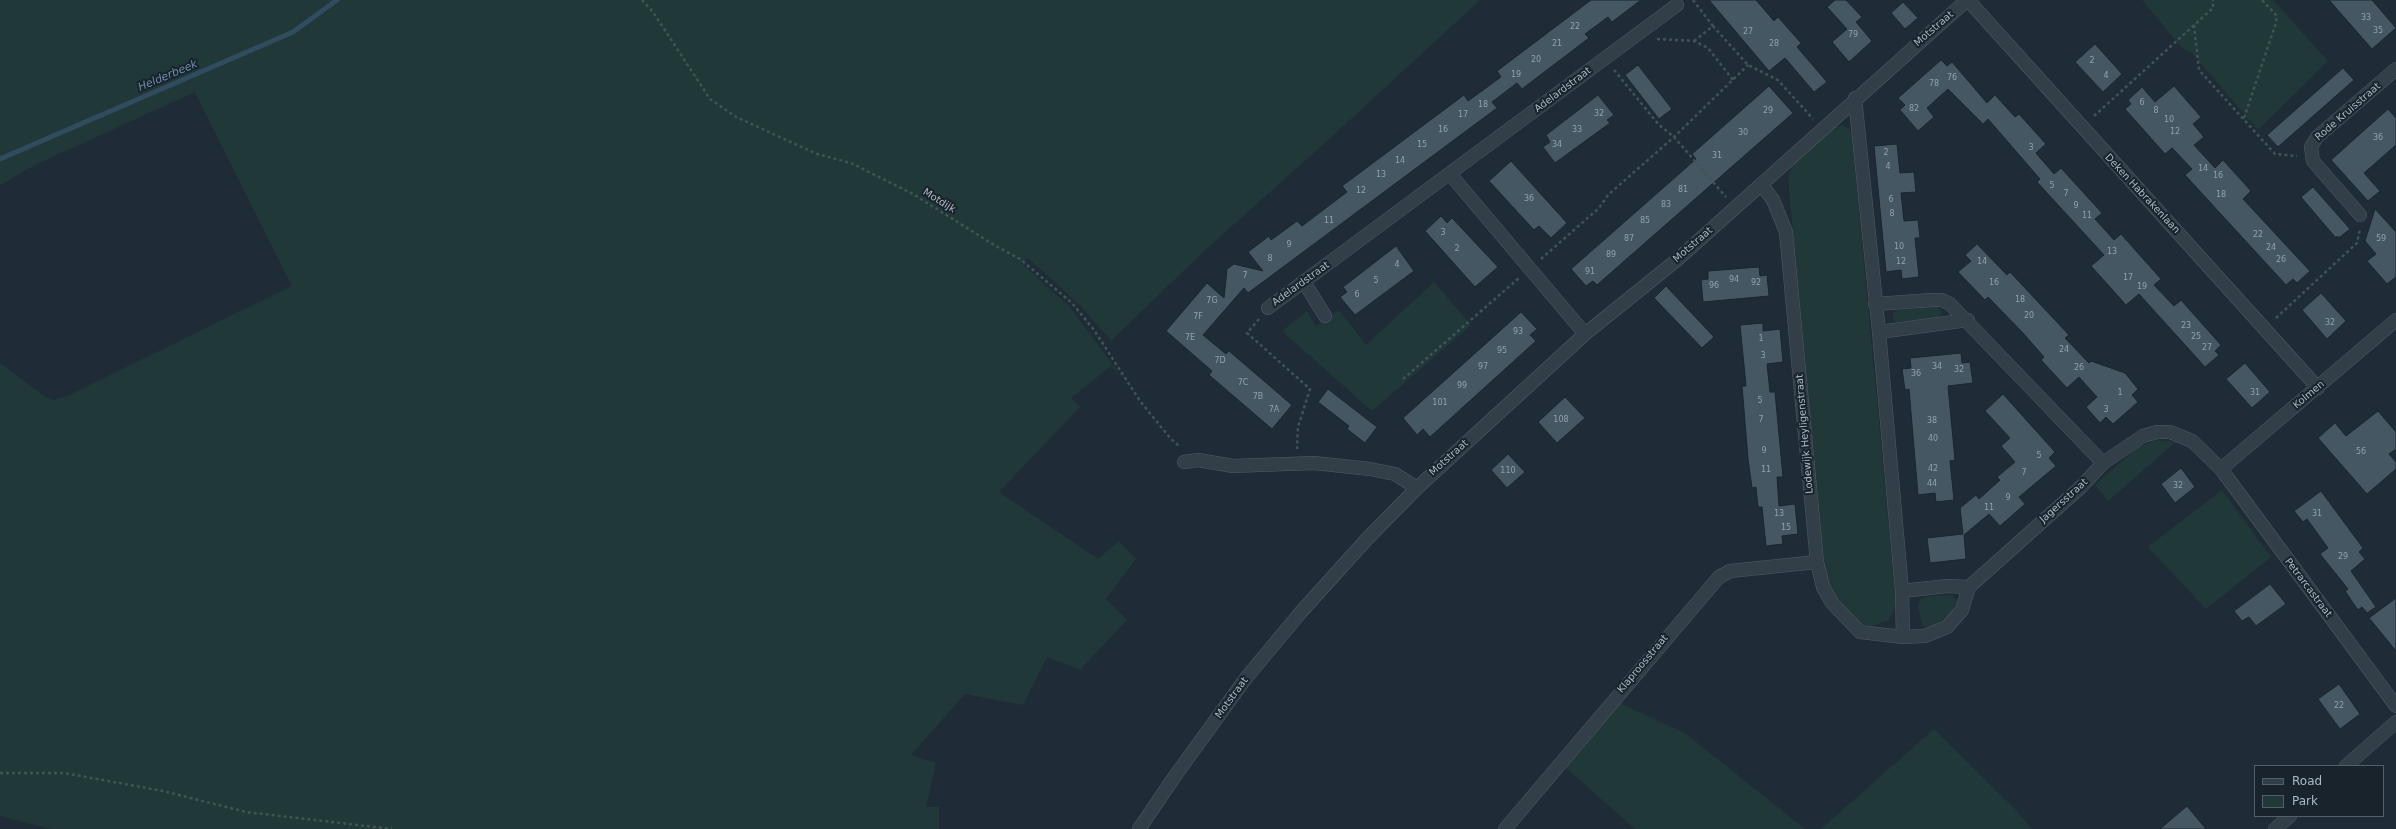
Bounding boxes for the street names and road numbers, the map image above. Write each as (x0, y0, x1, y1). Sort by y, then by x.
street label: Motstraat (1912, 9, 1956, 49)
street label: Adelardstraat (1532, 65, 1594, 115)
street label: Rode Kruisstraat (2313, 80, 2383, 144)
street label: Deken Habrakenlaan (2102, 152, 2182, 236)
street label: Motdijk (920, 186, 958, 216)
street label: Motstraat (1671, 225, 1715, 265)
street label: Adelardstraat (1270, 259, 1332, 309)
street label: Lodewijk Heyligenstraat (1794, 374, 1816, 494)
street label: Kolmen (2291, 378, 2327, 412)
street label: Motstraat (1427, 437, 1471, 479)
street label: Jagersstraat (2038, 476, 2090, 526)
street label: Petrarcastraat (2282, 556, 2334, 620)
street label: Klaproosstraat (1615, 632, 1671, 696)
street label: Motstraat (1213, 675, 1251, 721)

